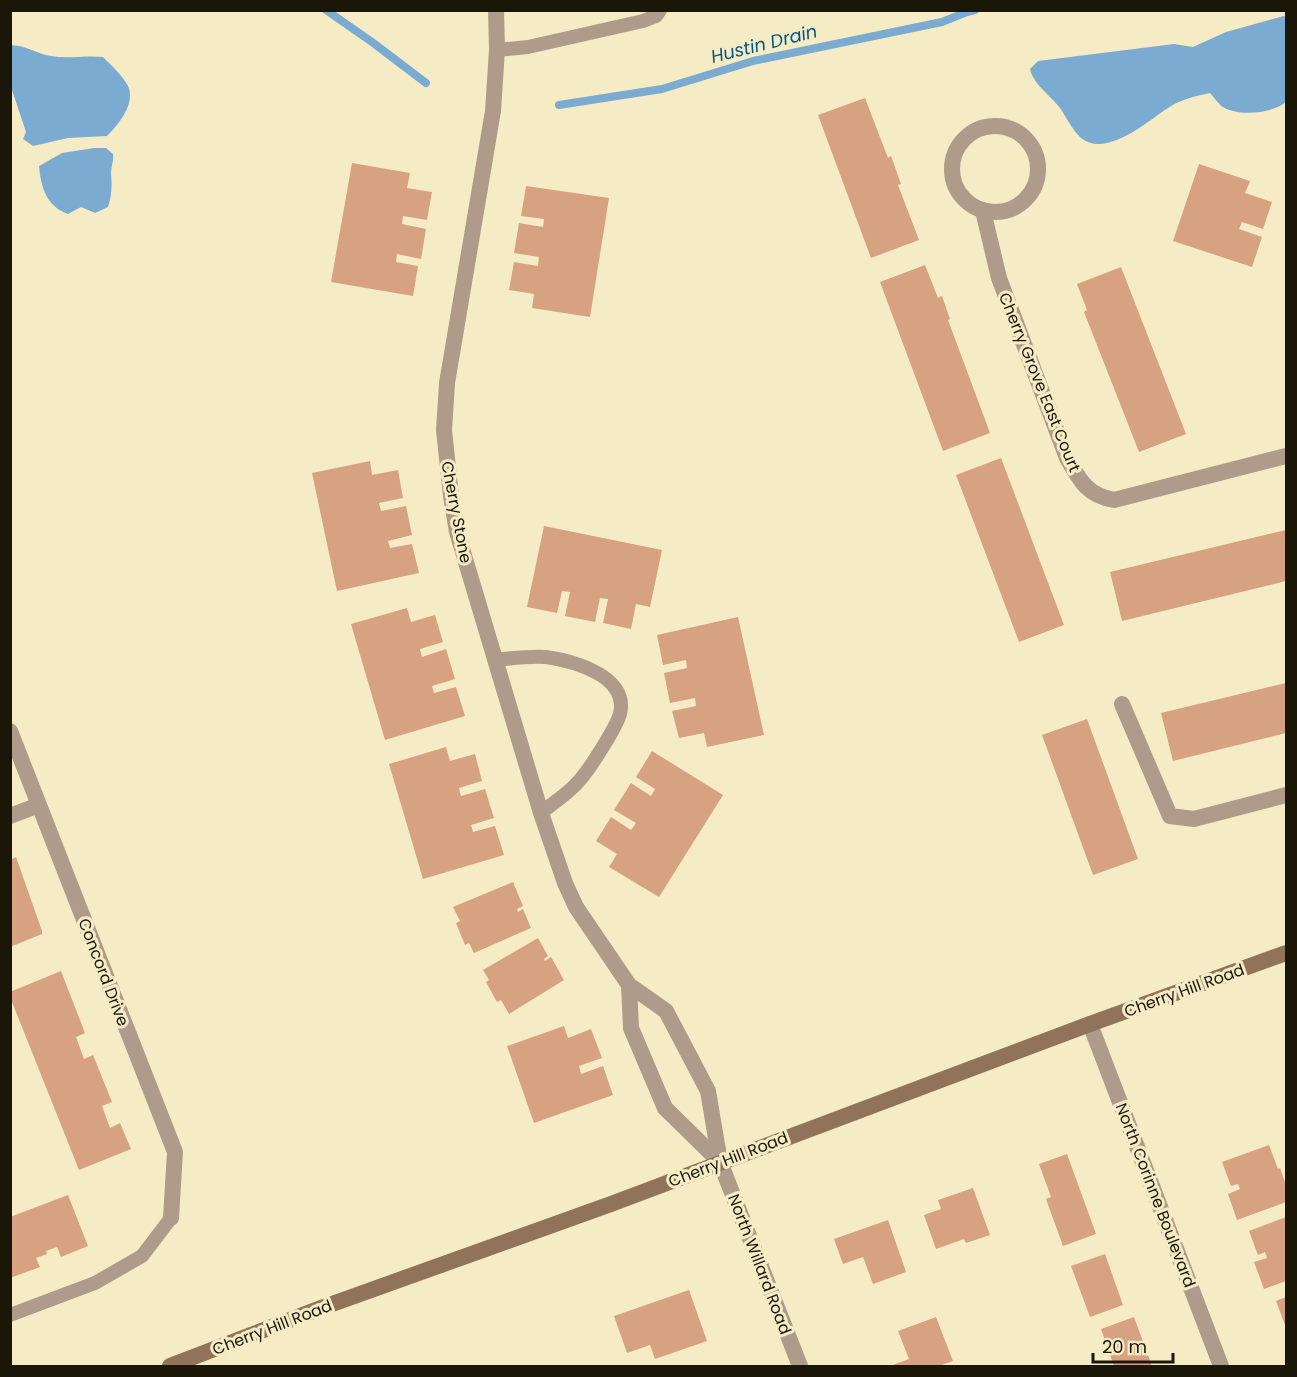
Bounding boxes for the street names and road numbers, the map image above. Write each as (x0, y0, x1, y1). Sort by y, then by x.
street label: Cherry Grove East Court (993, 289, 1086, 476)
street label: Cherry Stone (435, 459, 478, 565)
street label: Concord Drive (72, 915, 135, 1030)
street label: Cherry Hill Road (1121, 958, 1248, 1023)
street label: North Corinne Boulevard (1110, 1100, 1201, 1291)
street label: Cherry Hill Road (665, 1126, 791, 1193)
street label: North Willard Road (722, 1191, 797, 1338)
street label: Cherry Hill Road (209, 1294, 335, 1361)

